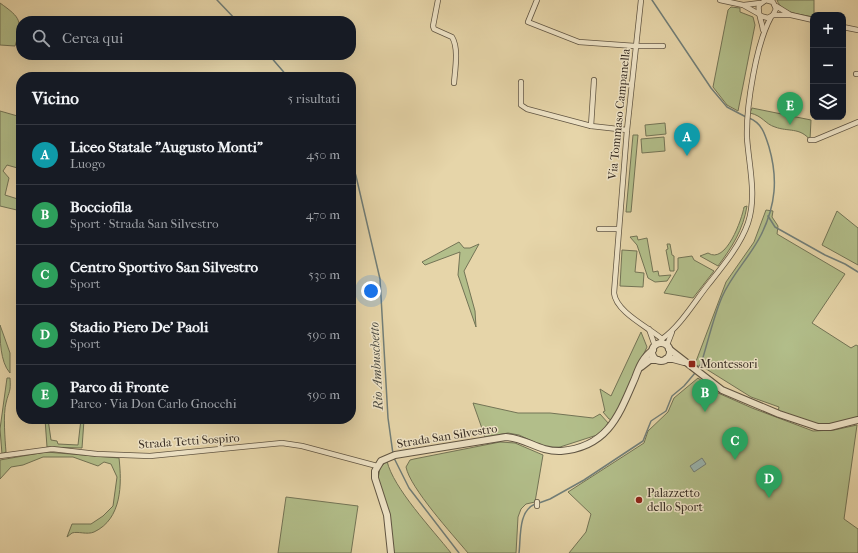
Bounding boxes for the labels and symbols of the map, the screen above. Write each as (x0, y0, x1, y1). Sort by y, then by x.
street label: Via Tommaso Campanella (605, 47, 633, 181)
pin: E (777, 92, 803, 125)
pin: A (674, 123, 700, 156)
your location (361, 281, 381, 301)
water label: Rio Ambuschetto (366, 321, 386, 411)
place label: Montessori (700, 357, 758, 371)
marker: Montessori (687, 359, 697, 369)
pin: B (692, 379, 718, 412)
street label: Strada San Silvestro (396, 421, 498, 451)
pin: C (722, 427, 748, 460)
street label: Strada Tetti Sospiro (138, 430, 240, 452)
pin: D (756, 465, 782, 498)
place label: Palazzetto dello Sport (647, 486, 704, 514)
marker: Palazzetto dello Sport (634, 495, 644, 505)

